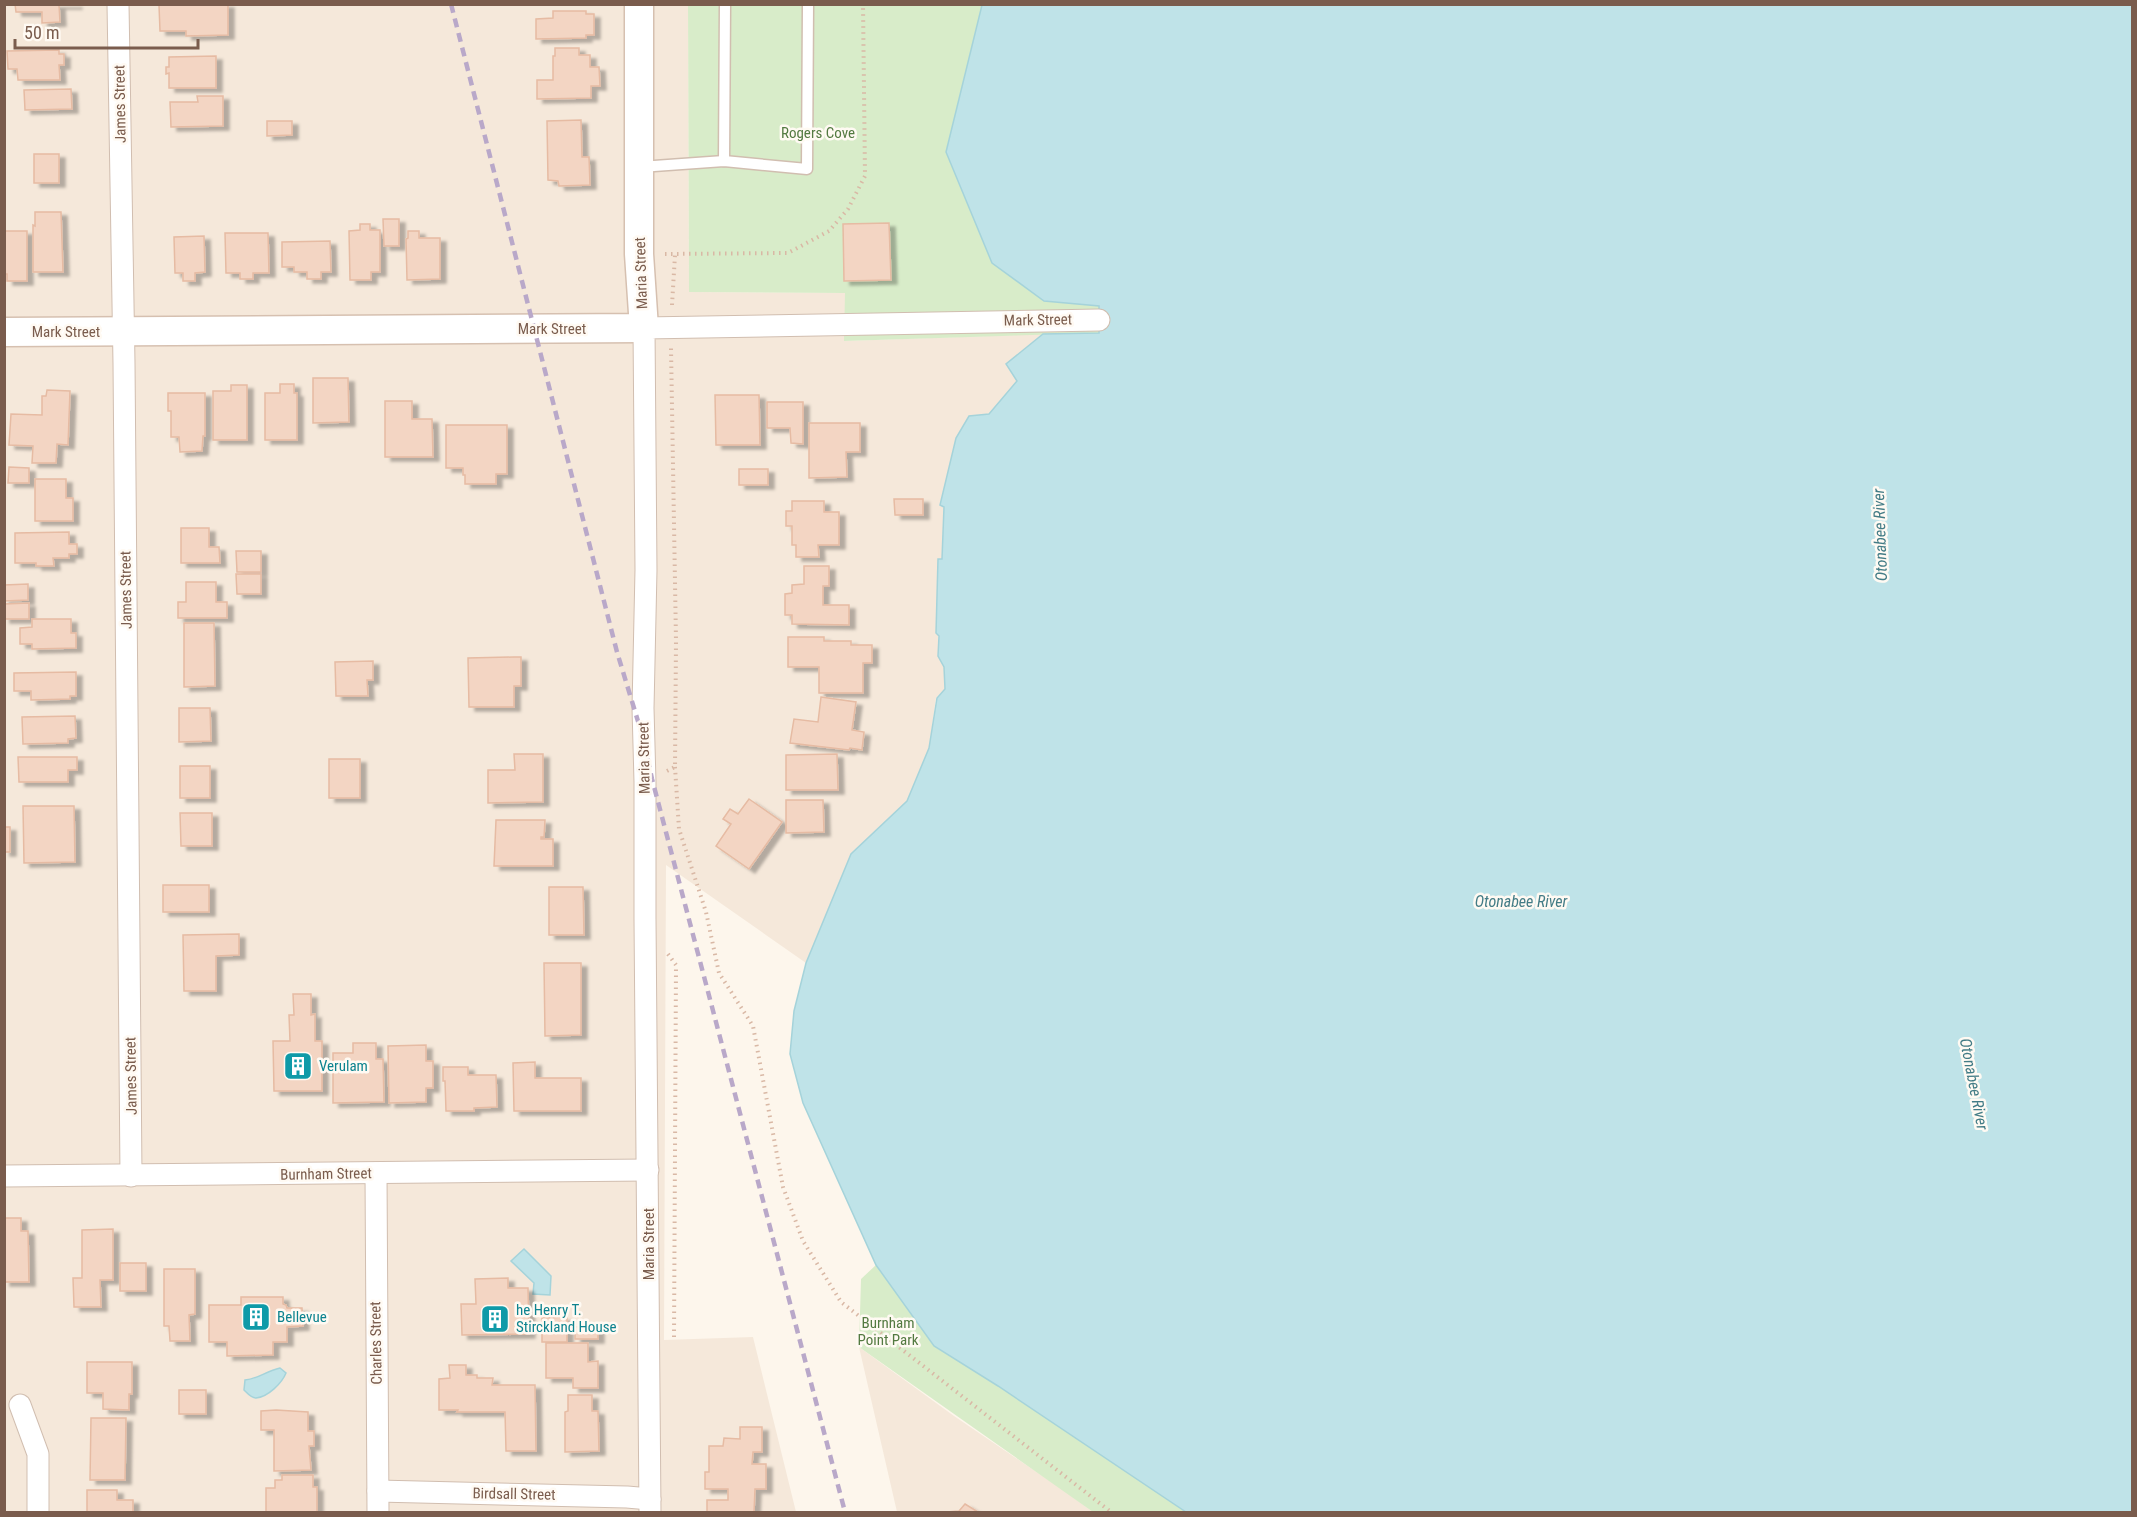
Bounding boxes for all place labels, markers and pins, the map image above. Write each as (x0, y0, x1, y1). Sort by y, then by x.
building icon: Verulam (282, 1050, 314, 1082)
place label: Verulam (319, 1057, 368, 1075)
building icon: Bellevue (240, 1301, 272, 1333)
place label: he Henry T. Stirckland House (516, 1301, 617, 1336)
building icon: he Henry T. Stirckland House (479, 1303, 511, 1335)
place label: Bellevue (277, 1308, 327, 1326)

